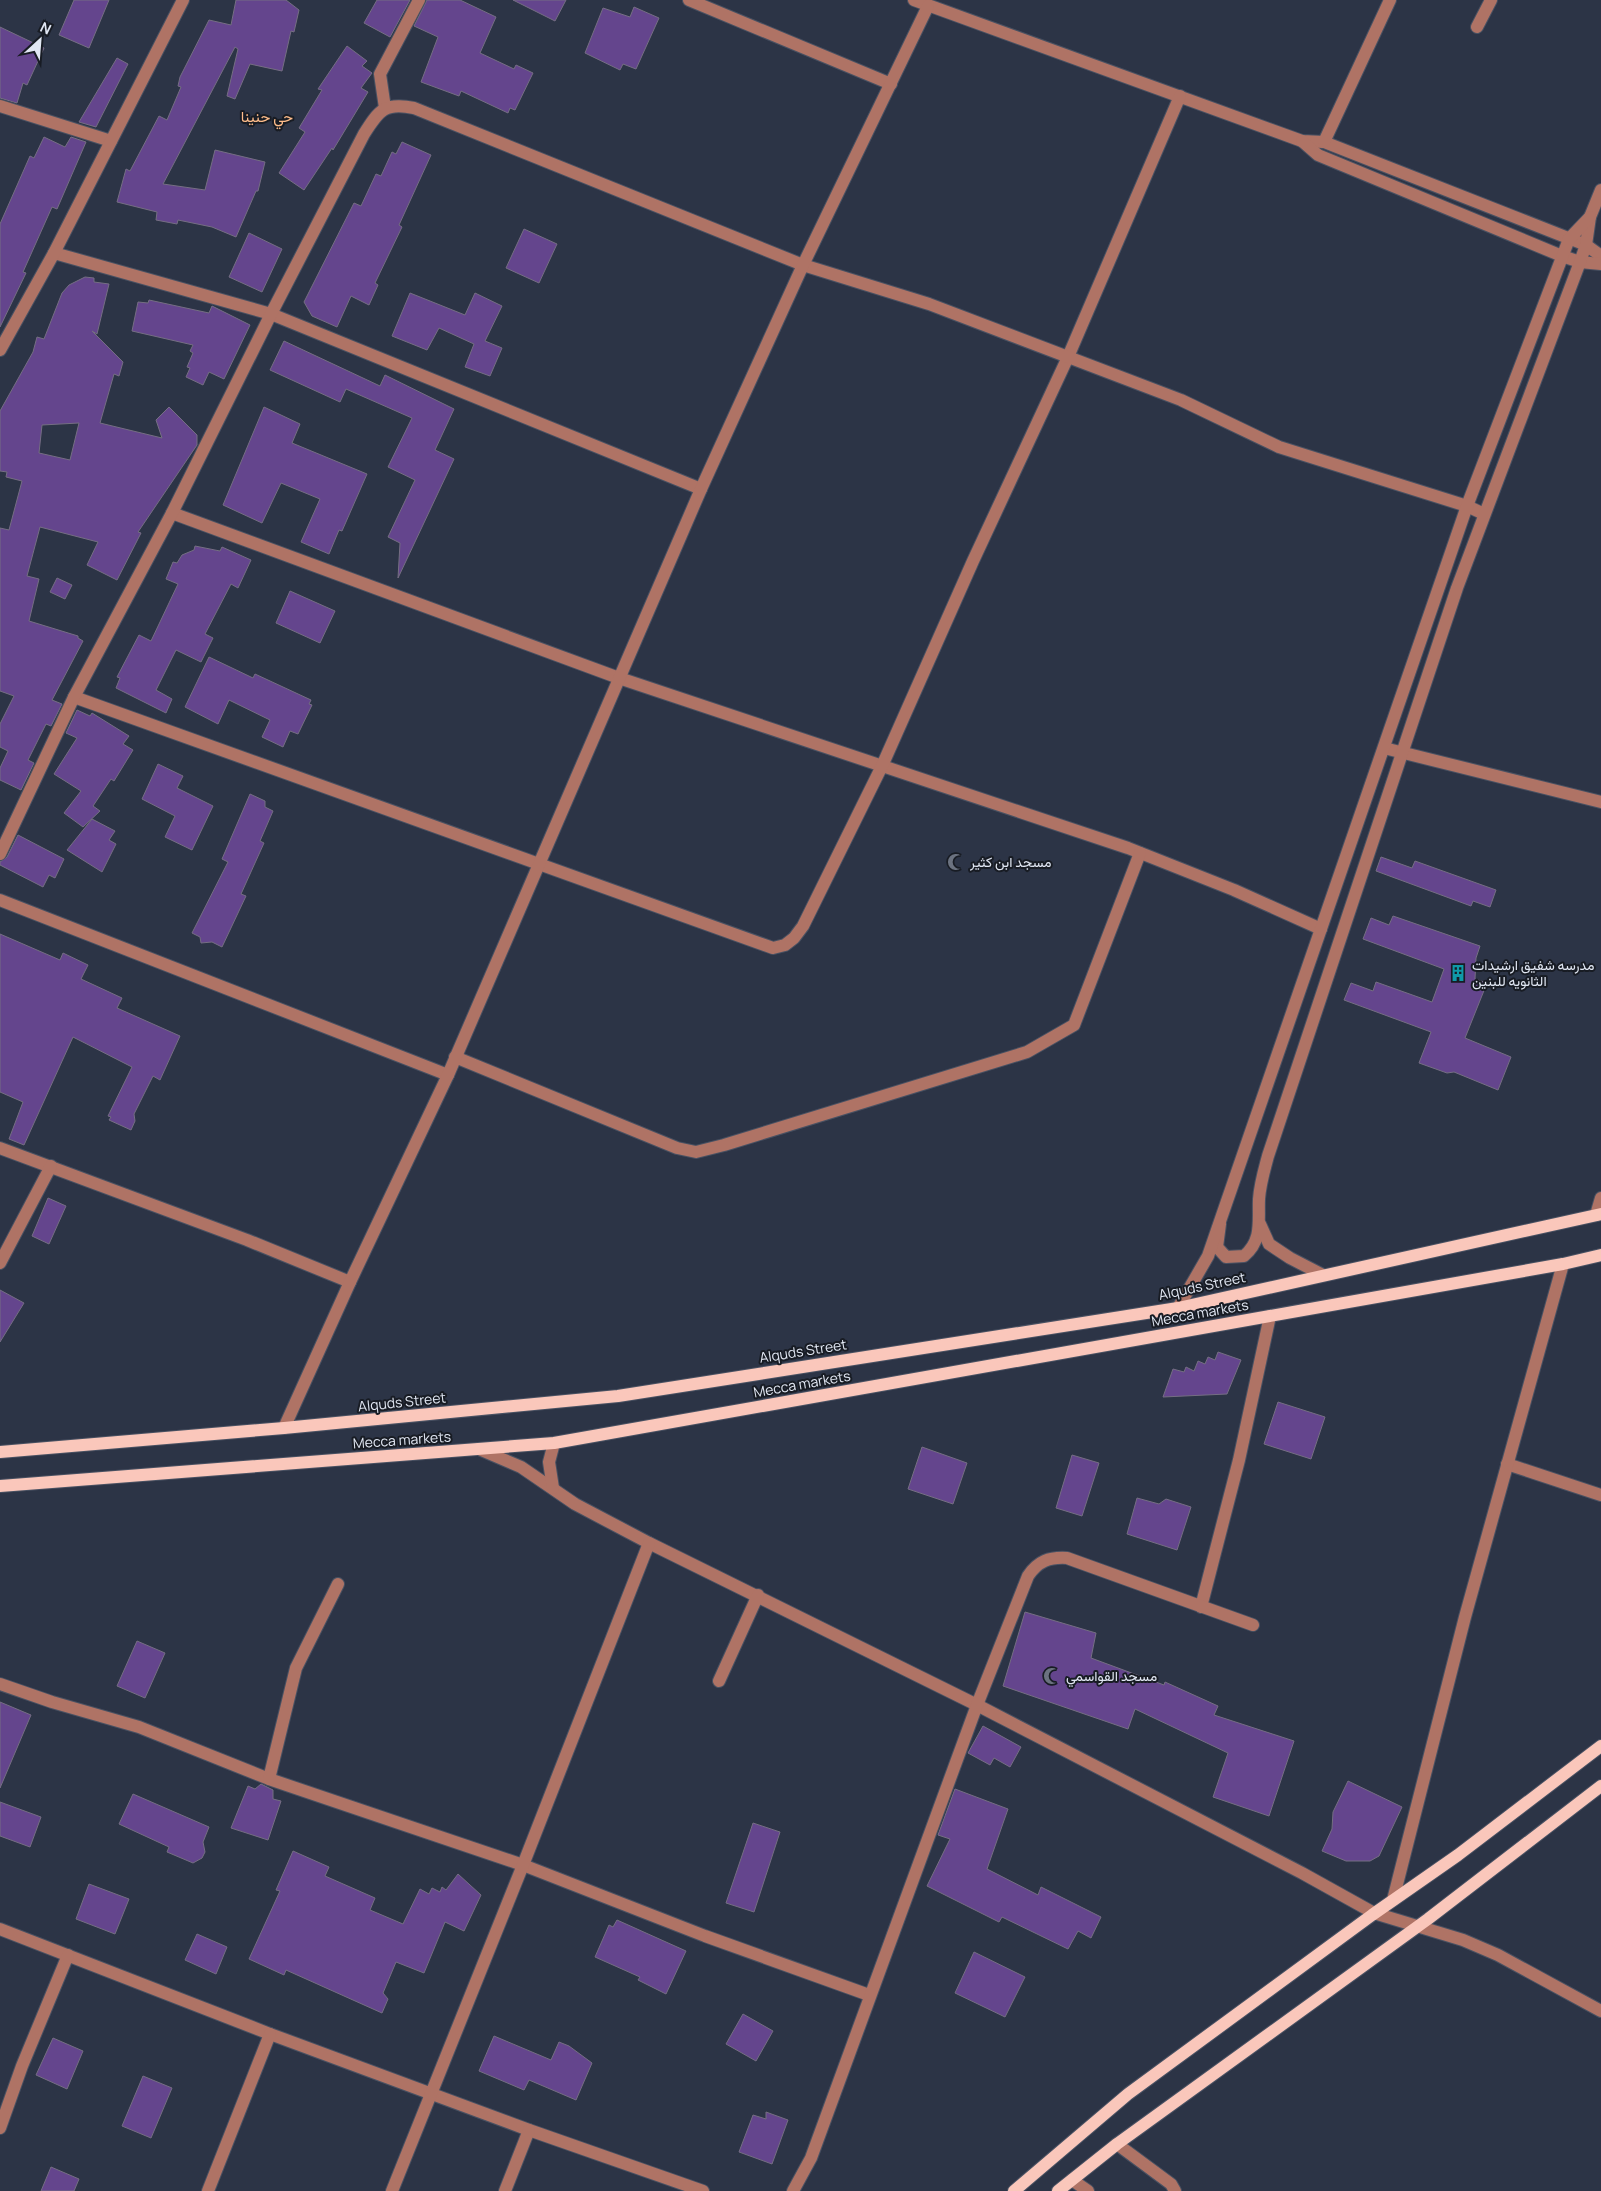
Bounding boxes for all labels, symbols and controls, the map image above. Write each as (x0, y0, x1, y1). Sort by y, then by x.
north arrow (15, 15, 65, 65)
text: N (37, 17, 55, 39)
district label: حي حنينا (241, 106, 293, 130)
mosque icon: مسجد ابن كثير (946, 852, 966, 872)
place label: مسجد ابن كثير (969, 852, 1052, 871)
place label: مدرسه شفيق ارشيدات الثانويه للبنين (1472, 955, 1594, 990)
building icon: مدرسه شفيق ارشيدات الثانويه للبنين (1448, 963, 1468, 983)
street label: Alquds Street (1157, 1267, 1247, 1304)
street label: Mecca markets (1150, 1295, 1250, 1330)
street label: Alquds Street (758, 1334, 848, 1367)
street label: Mecca markets (752, 1366, 852, 1401)
street label: Alquds Street (357, 1387, 447, 1416)
street label: Mecca markets (352, 1427, 452, 1452)
mosque icon: مسجد القواسمي (1042, 1666, 1062, 1686)
place label: مسجد القواسمي (1066, 1666, 1157, 1688)

